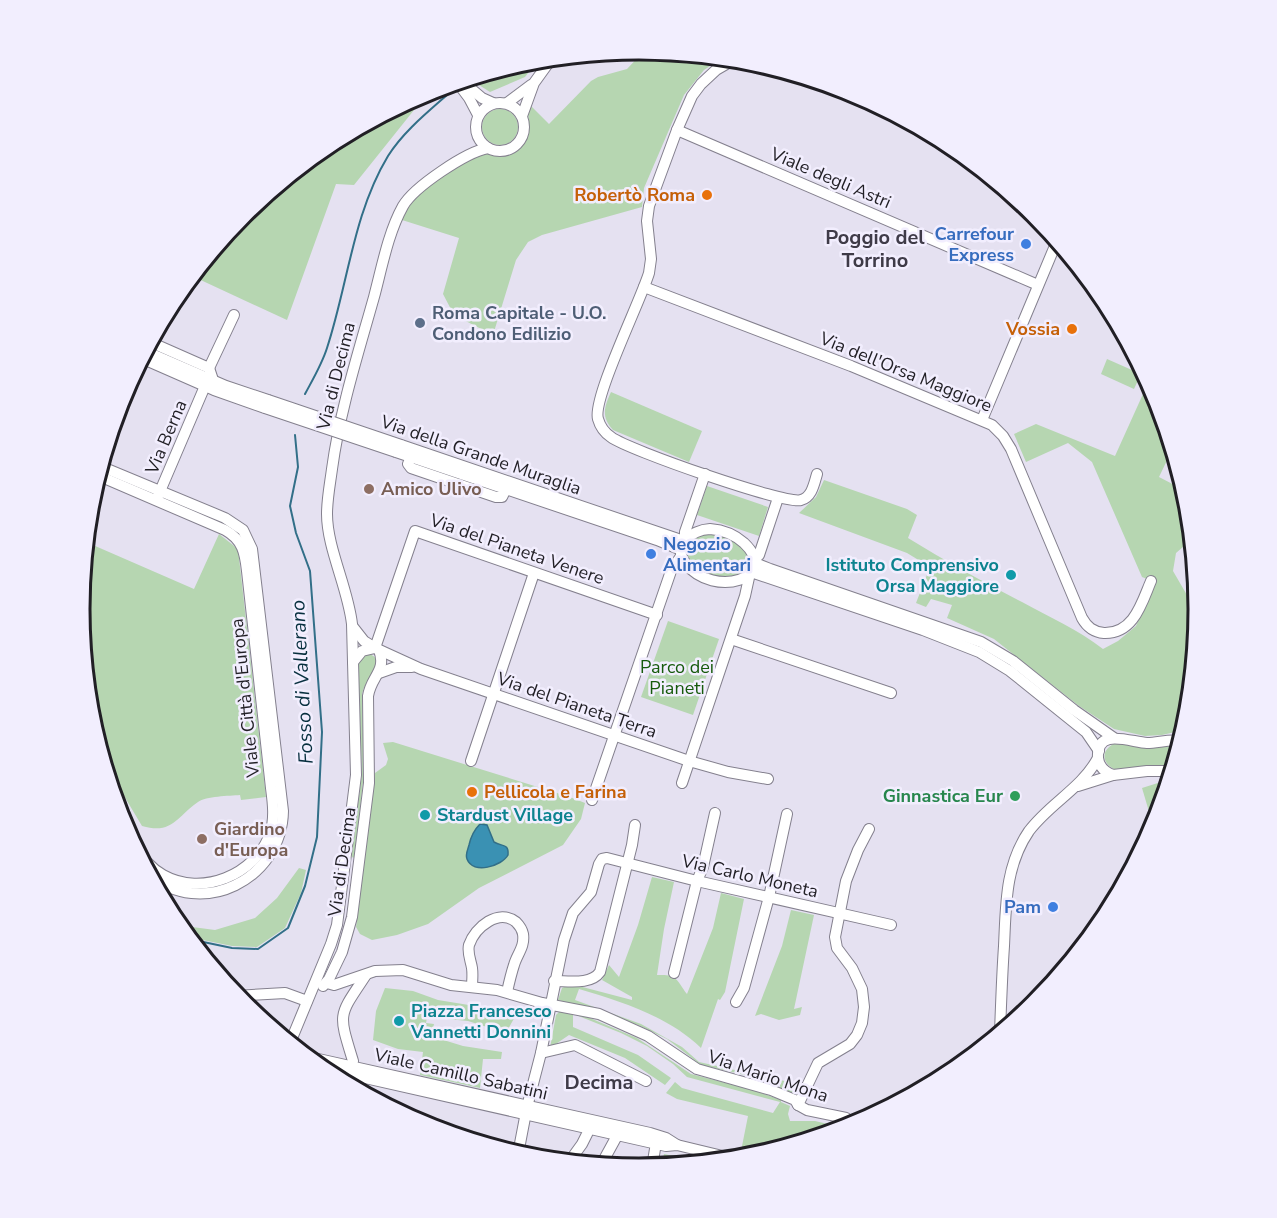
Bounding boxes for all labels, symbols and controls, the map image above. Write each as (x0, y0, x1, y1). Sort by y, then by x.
street label: Viale degli Astri (766, 141, 895, 214)
place label: Robertò Roma (574, 183, 695, 207)
marker: Robertò Roma (700, 188, 714, 202)
place label: Carrefour Express (934, 222, 1014, 267)
district label: Poggio del Torrino (825, 224, 925, 274)
marker: Carrefour Express (1019, 237, 1033, 251)
place label: Roma Capitale - U.O. Condono Edilizio (432, 301, 606, 346)
marker: Roma Capitale - U.O. Condono Edilizio (413, 316, 427, 330)
place label: Vossia (1005, 317, 1060, 341)
street label: Via di Decima (311, 320, 361, 433)
marker: Vossia (1065, 322, 1079, 336)
street label: Via dell'Orsa Maggiore (815, 326, 996, 418)
street label: Via Berna (139, 396, 192, 479)
street label: Via della Grande Muraglia (377, 409, 584, 501)
place label: Amico Ulivo (381, 477, 482, 501)
marker: Amico Ulivo (362, 482, 376, 496)
street label: Via del Pianeta Venere (426, 508, 607, 590)
place label: Negozio Alimentari (663, 532, 751, 577)
marker: Negozio Alimentari (644, 547, 658, 561)
place label: Istituto Comprensivo Orsa Maggiore (826, 553, 999, 598)
marker: Istituto Comprensivo Orsa Maggiore (1004, 568, 1018, 582)
water label: Fosso di Vallerano (284, 599, 320, 765)
street label: Viale Città d'Europa (225, 617, 265, 780)
park label: Parco dei Pianeti (640, 655, 714, 700)
street label: Via del Pianeta Terra (493, 666, 660, 744)
place label: Pellicola e Farina (484, 780, 627, 804)
place label: Ginnastica Eur (883, 784, 1003, 808)
marker: Pellicola e Farina (465, 785, 479, 799)
marker: Ginnastica Eur (1008, 789, 1022, 803)
place label: Stardust Village (437, 803, 573, 827)
street label: Via di Decima (322, 806, 362, 919)
marker: Stardust Village (418, 808, 432, 822)
place label: Giardino d'Europa (214, 817, 288, 862)
marker: Giardino d'Europa (195, 832, 209, 846)
street label: Via Carlo Moneta (678, 848, 821, 903)
place label: Pam (1004, 895, 1041, 919)
marker: Pam (1046, 900, 1060, 914)
place label: Piazza Francesco Vannetti Donnini (410, 999, 552, 1044)
marker: Piazza Francesco Vannetti Donnini (392, 1014, 406, 1028)
street label: Viale Camillo Sabatini (371, 1042, 550, 1106)
street label: Via Mario Mona (704, 1044, 832, 1108)
district label: Decima (564, 1069, 634, 1096)

